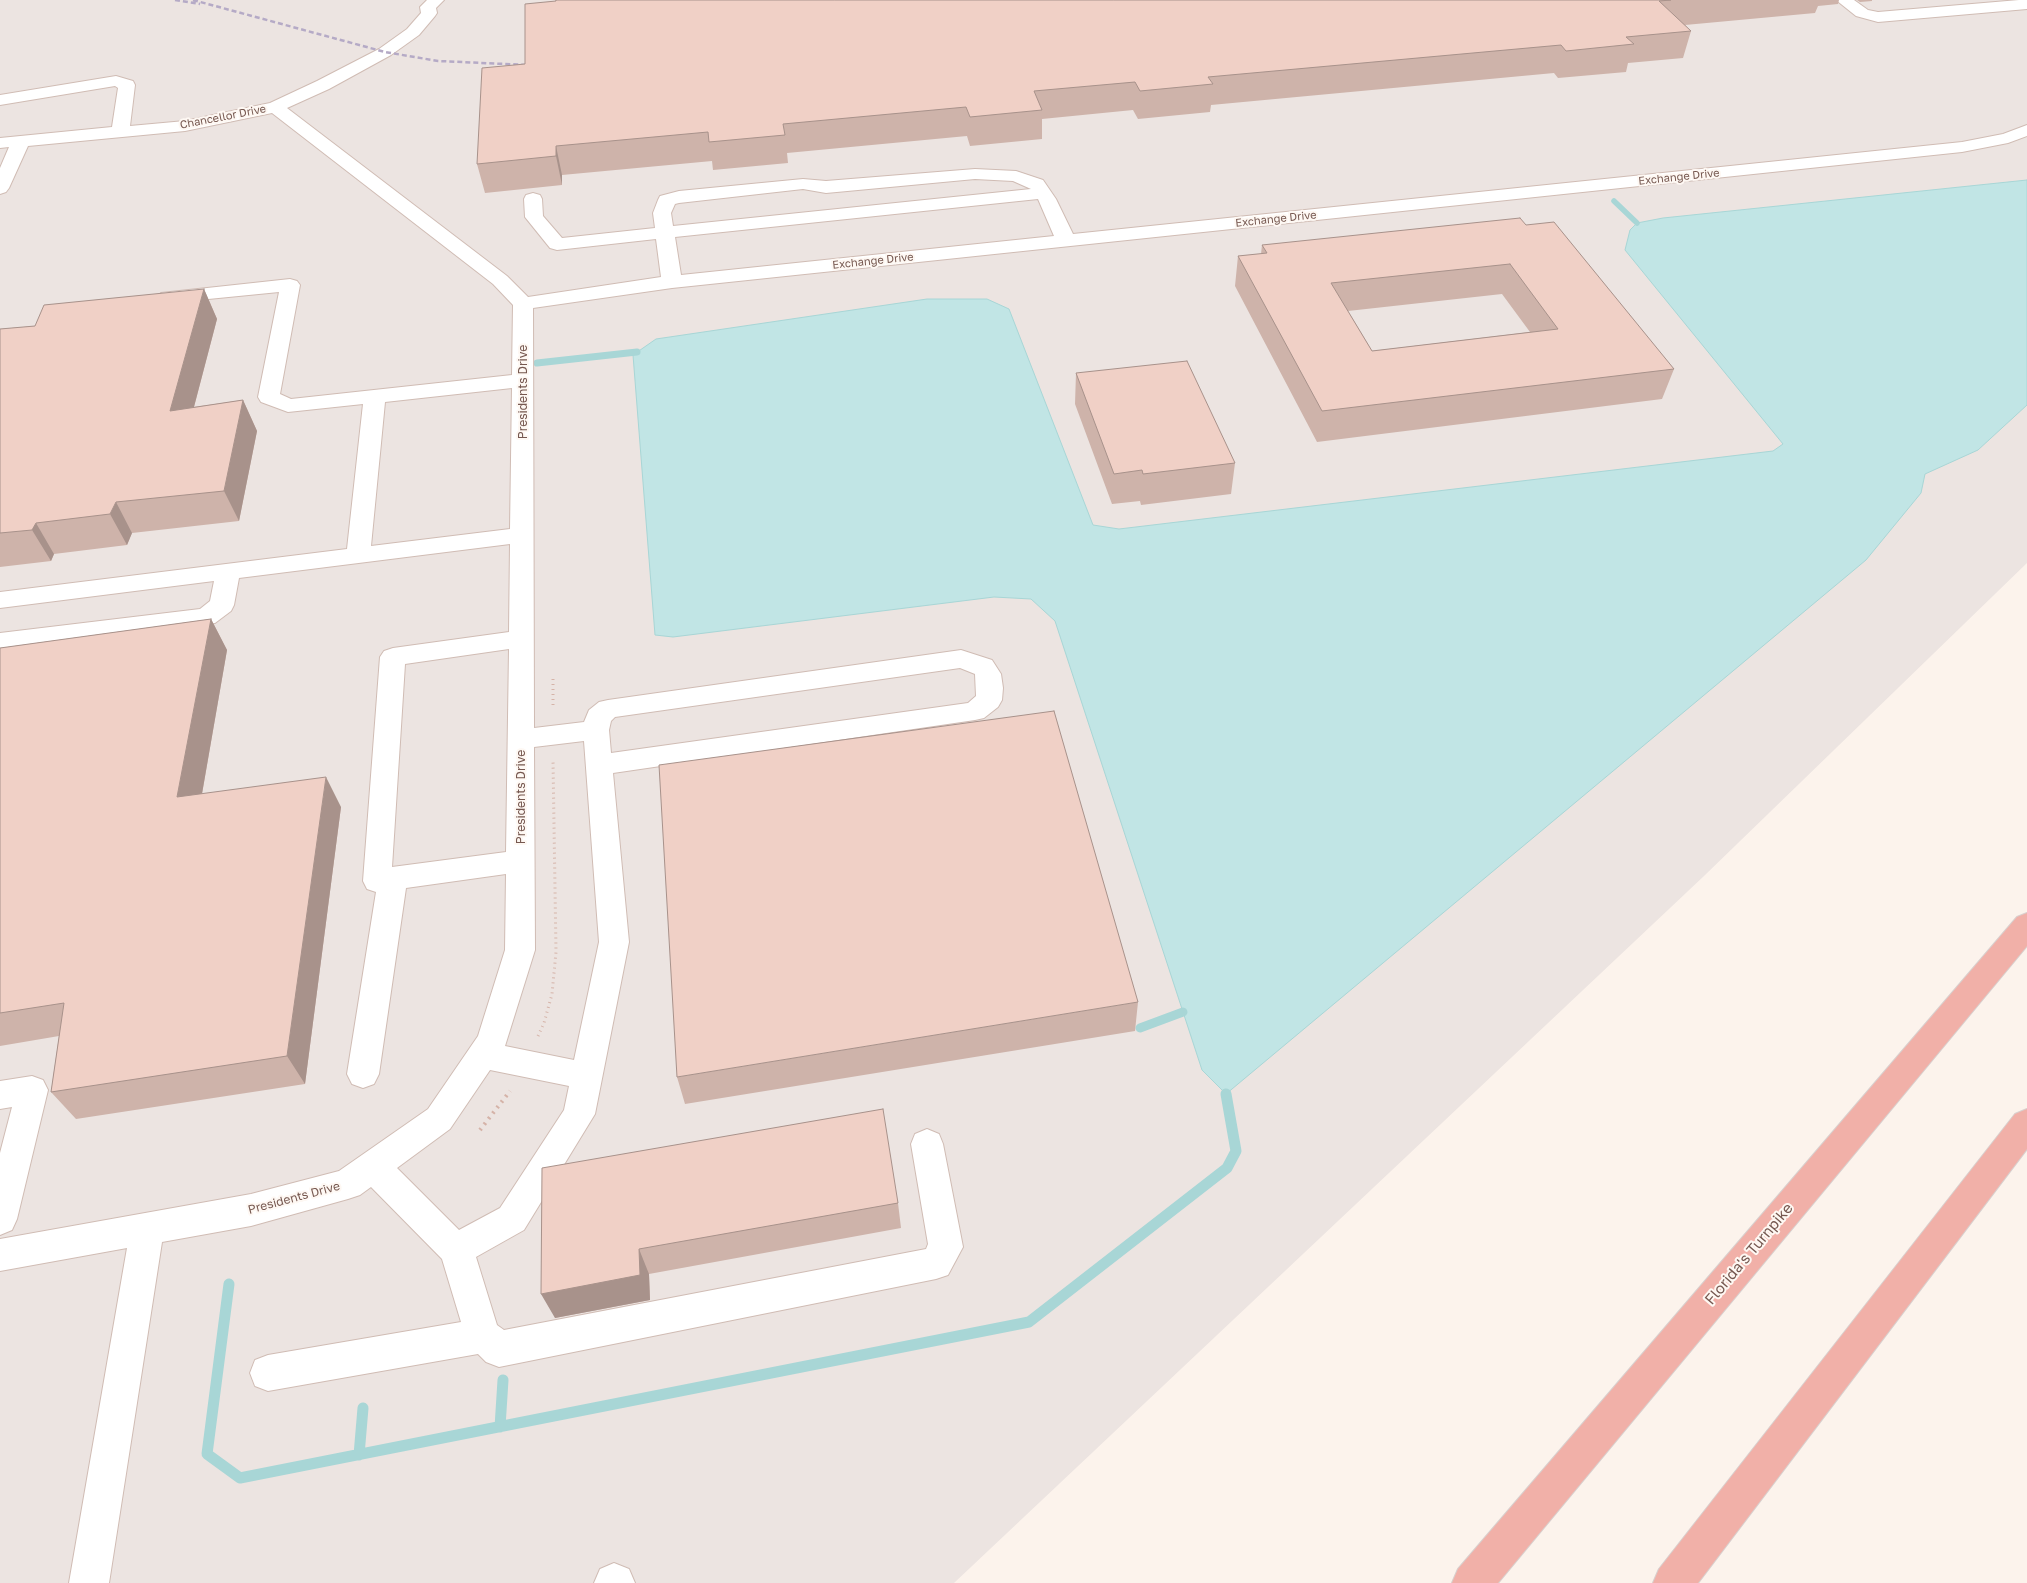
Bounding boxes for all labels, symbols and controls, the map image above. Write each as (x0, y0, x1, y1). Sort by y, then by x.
street label: Chancellor Drive (179, 102, 267, 132)
street label: Exchange Drive (1638, 166, 1720, 188)
street label: Exchange Drive (1235, 208, 1317, 230)
street label: Exchange Drive (832, 250, 914, 272)
street label: Presidents Drive (516, 345, 530, 439)
street label: Presidents Drive (514, 750, 528, 844)
street label: Presidents Drive (247, 1179, 341, 1217)
street label: Florida's Turnpike (1701, 1199, 1797, 1309)

